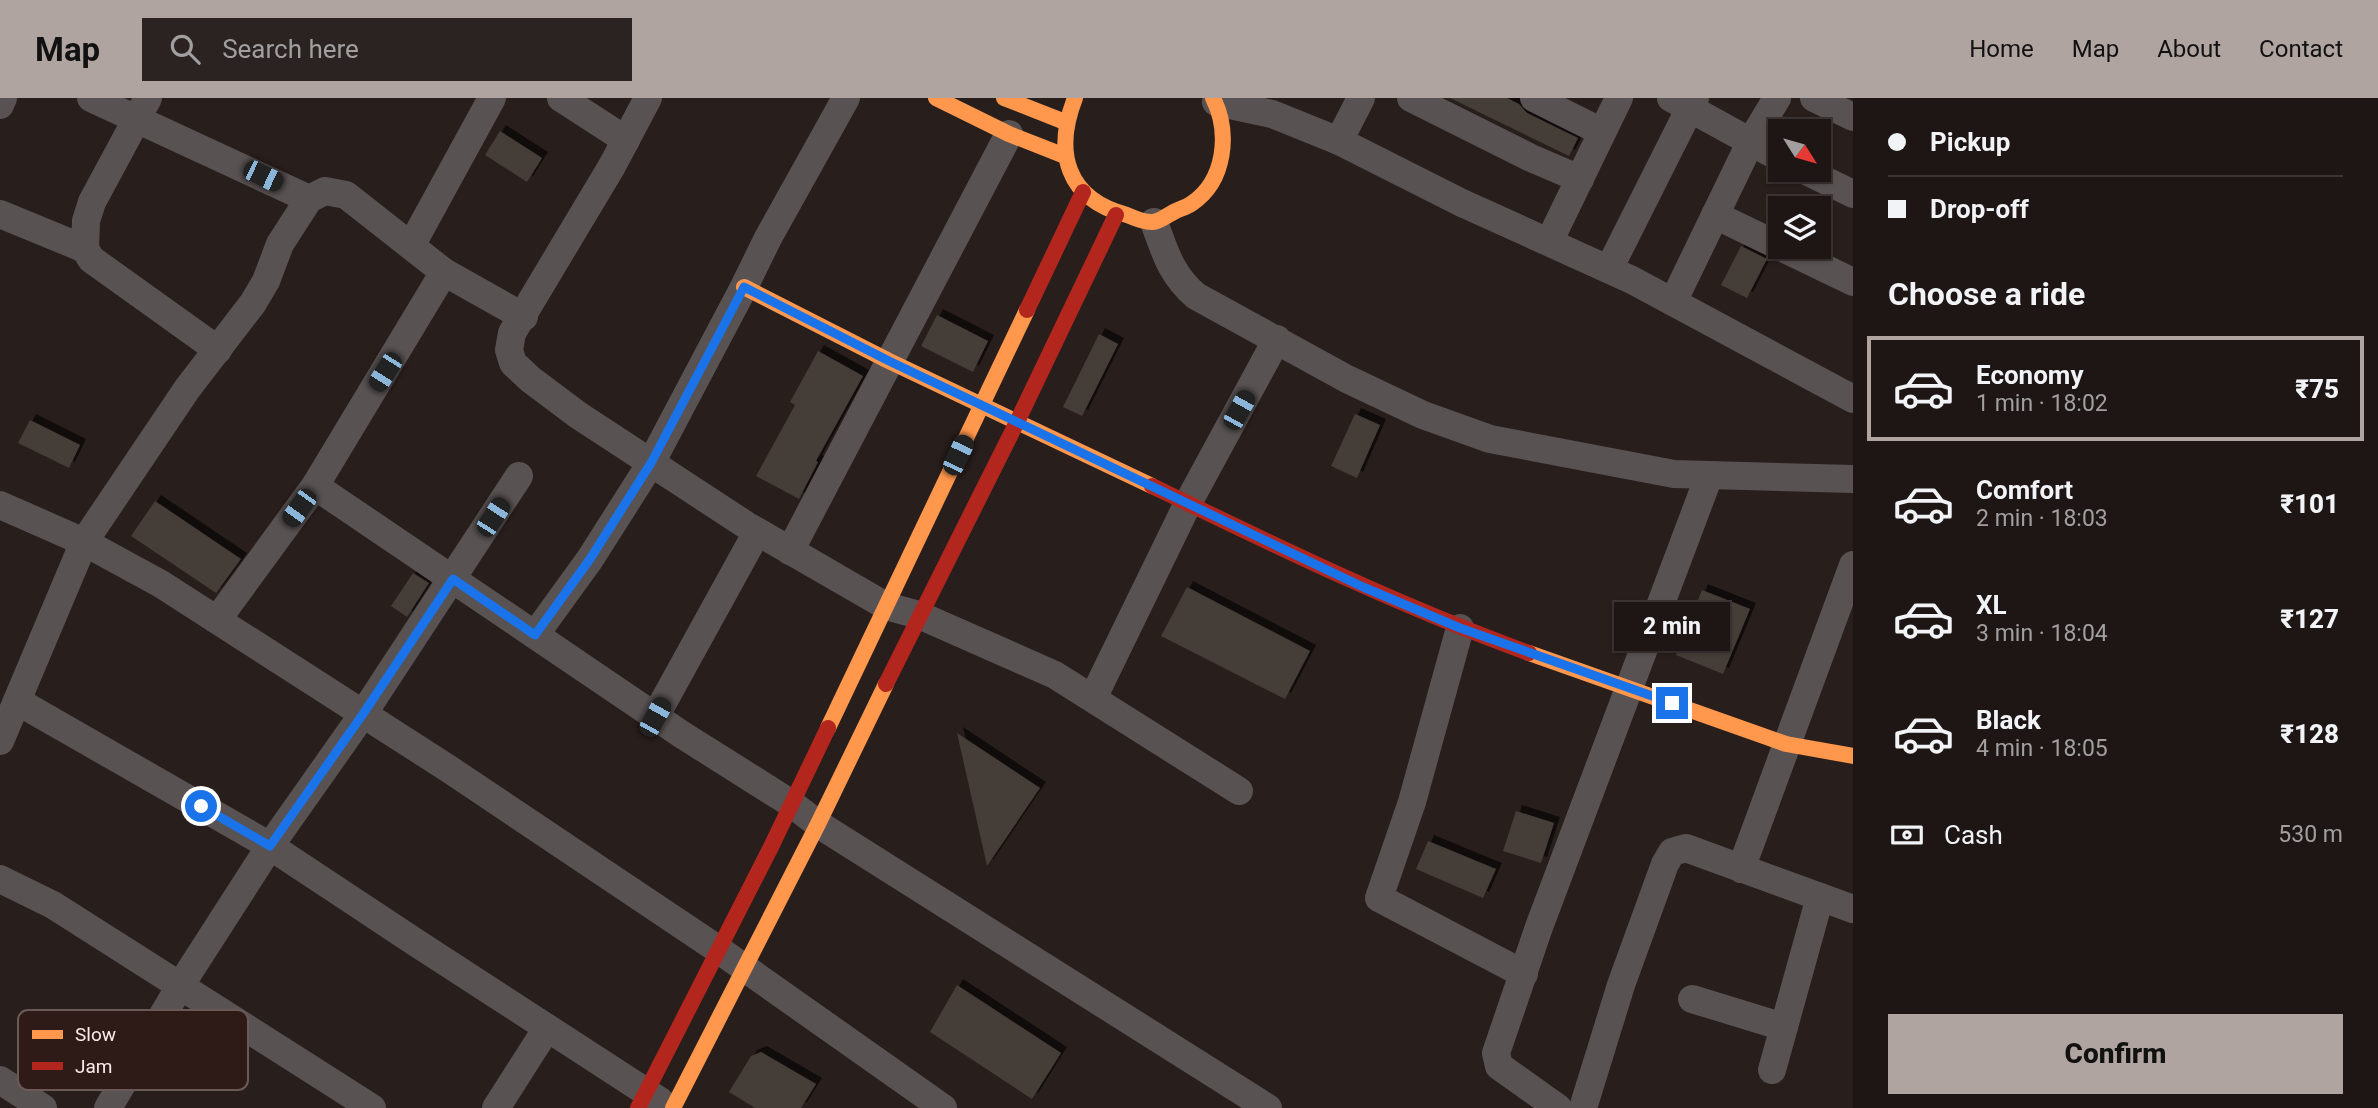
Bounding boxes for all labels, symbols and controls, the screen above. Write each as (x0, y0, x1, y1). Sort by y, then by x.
search box (142, 18, 632, 81)
text: Map (35, 30, 100, 69)
icon: search (166, 30, 204, 68)
text: Search here (222, 34, 359, 64)
text: Home (1969, 35, 2034, 63)
text: Map (2072, 35, 2119, 63)
text: About (2157, 35, 2221, 63)
text: Contact (2259, 35, 2343, 63)
north arrow (1768, 119, 1830, 182)
map controls (1768, 119, 1831, 259)
text: Pickup (1930, 127, 2010, 157)
car (240, 157, 287, 195)
text: Drop-off (1930, 194, 2029, 224)
button: layers (1768, 196, 1831, 259)
text: Choose a ride (1888, 275, 2085, 313)
car (365, 349, 406, 395)
icon: car (1892, 357, 1955, 420)
text: Economy (1976, 360, 2083, 390)
text: ₹75 (2295, 374, 2339, 404)
car (1220, 387, 1259, 433)
text: 1 min · 18:02 (1976, 390, 2108, 417)
car (940, 432, 977, 478)
icon: car (1892, 472, 1955, 535)
text: Comfort (1976, 475, 2073, 505)
car (279, 485, 320, 531)
text: ₹101 (2280, 489, 2339, 519)
car (473, 494, 514, 540)
text: 2 min · 18:03 (1976, 505, 2108, 532)
icon: car (1892, 587, 1955, 650)
text: XL (1976, 590, 2007, 620)
callout: 2 min (1614, 602, 1730, 650)
text: ₹127 (2280, 604, 2339, 634)
text: 2 min (1643, 613, 1701, 640)
text: 3 min · 18:04 (1976, 620, 2108, 647)
route end (1656, 687, 1688, 719)
car (636, 694, 675, 740)
icon: car (1892, 702, 1955, 765)
text: Black (1976, 705, 2041, 735)
text: ₹128 (2280, 719, 2339, 749)
text: 4 min · 18:05 (1976, 735, 2108, 762)
route start (185, 790, 217, 822)
icon: cash (1888, 816, 1926, 854)
text: Cash (1944, 820, 2003, 850)
text: 530 m (2278, 821, 2343, 848)
legend (18, 1010, 248, 1090)
button: Confirm (1888, 1014, 2343, 1094)
text: Slow (75, 1023, 116, 1046)
text: Jam (75, 1055, 112, 1078)

